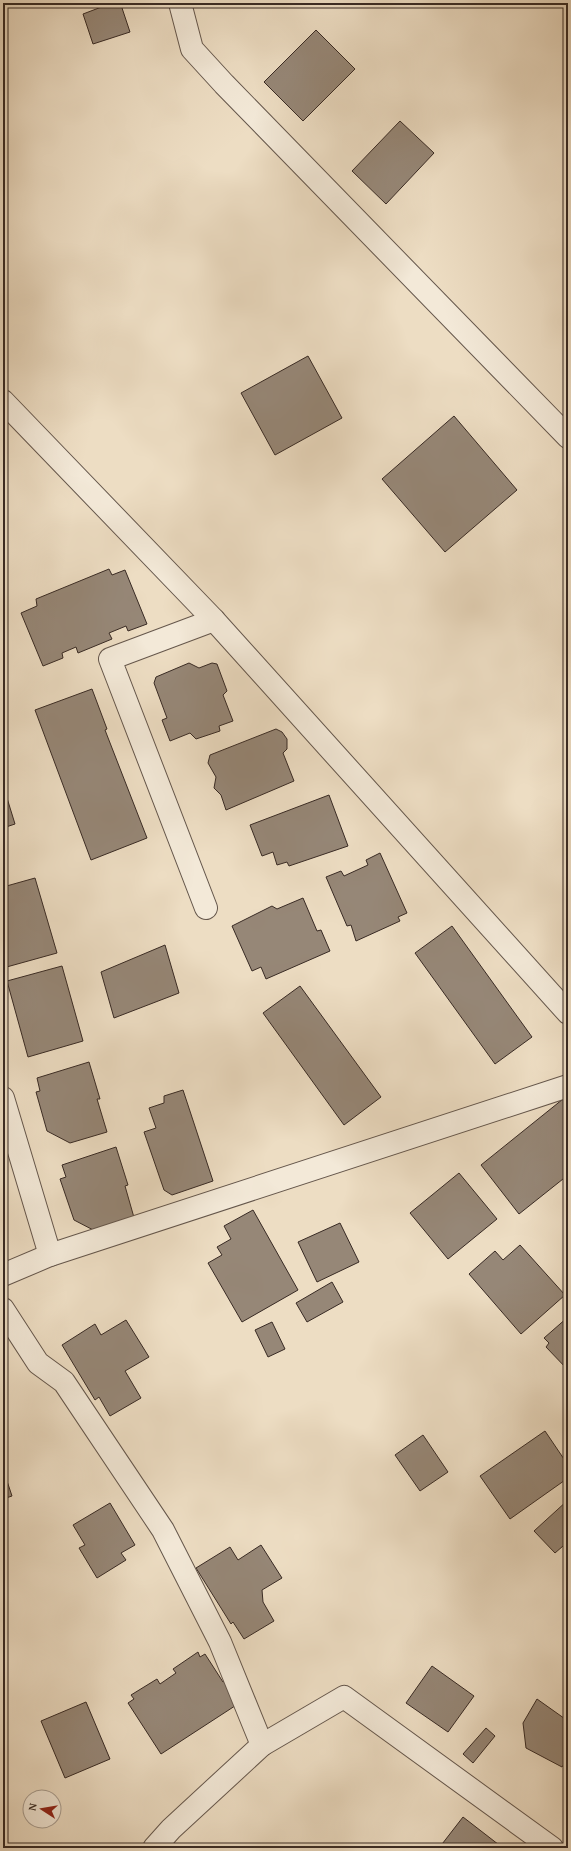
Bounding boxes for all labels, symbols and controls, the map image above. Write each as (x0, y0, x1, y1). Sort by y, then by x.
north arrow (22, 1789, 62, 1829)
text: N (24, 1801, 41, 1812)

